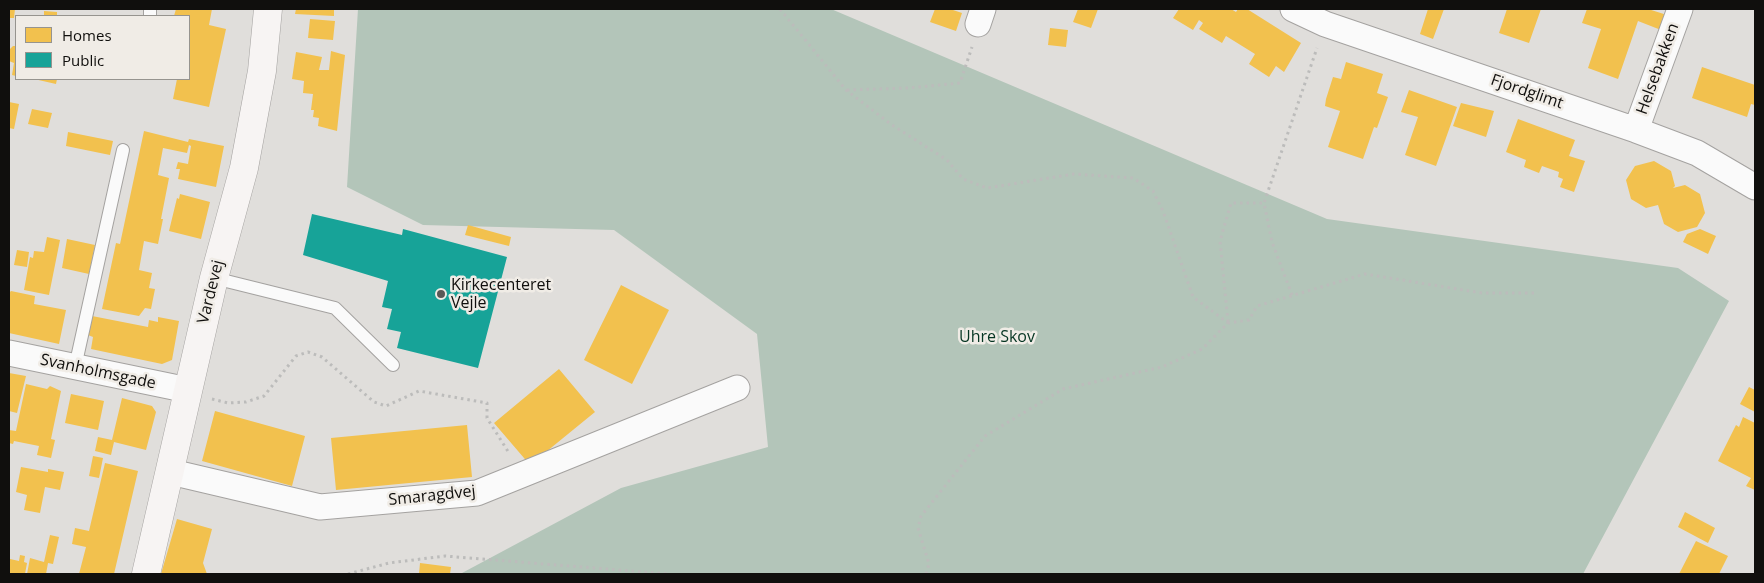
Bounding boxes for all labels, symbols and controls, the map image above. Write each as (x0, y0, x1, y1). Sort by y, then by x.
legend (15, 15, 190, 80)
street label: Helsebakken (1633, 21, 1683, 117)
text: Homes (62, 25, 112, 45)
text: Public (62, 50, 104, 70)
street label: Fjordglimt (1488, 71, 1566, 113)
street label: Vardevej (194, 258, 228, 326)
place label: Kirkecenteret Vejle (451, 275, 551, 313)
marker: Kirkecenteret Vejle (435, 288, 447, 300)
park label: Uhre Skov (959, 327, 1035, 347)
street label: Svanholmsgade (38, 350, 158, 394)
street label: Smaragdvej (388, 482, 476, 510)

